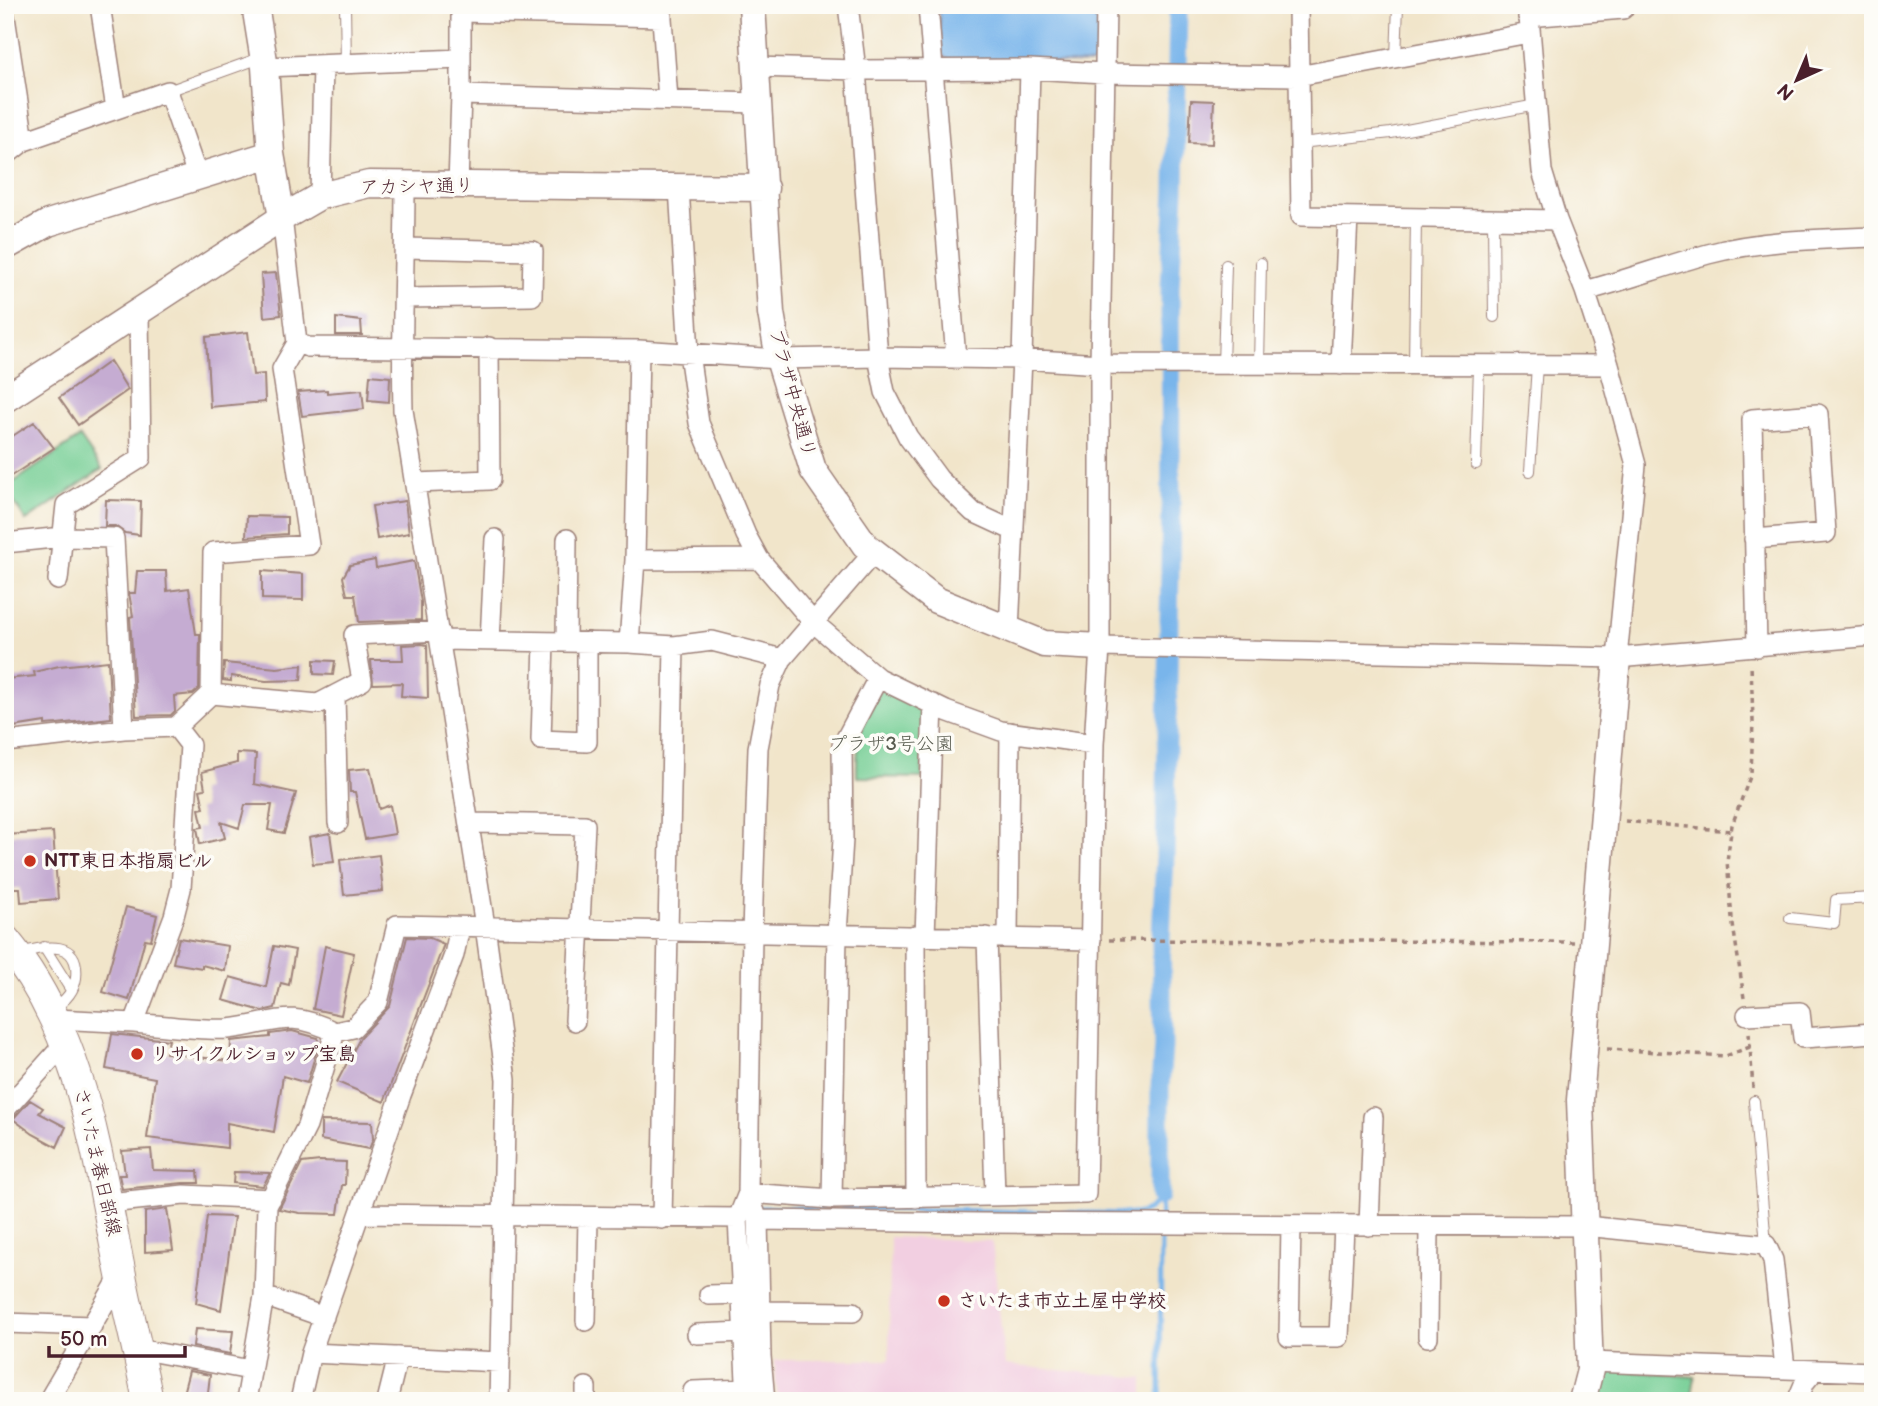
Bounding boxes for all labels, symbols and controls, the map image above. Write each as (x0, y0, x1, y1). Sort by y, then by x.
north arrow (1762, 46, 1832, 116)
text: N (1773, 78, 1799, 104)
street label: アカシヤ通り (360, 175, 474, 199)
street label: プラザ中央通り (764, 326, 820, 460)
park label: プラザ3号公園 (828, 733, 954, 756)
place label: NTT東日本指扇ビル (44, 850, 213, 873)
marker: NTT東日本指扇ビル (22, 853, 38, 869)
place label: リサイクルショップ宝島 (151, 1043, 356, 1066)
marker: リサイクルショップ宝島 (129, 1046, 145, 1062)
street label: さいたま春日部線 (69, 1086, 125, 1238)
place label: さいたま市立土屋中学校 (958, 1290, 1167, 1313)
marker: さいたま市立土屋中学校 (936, 1293, 952, 1309)
scale bar (49, 1315, 186, 1359)
text: 50 m (60, 1327, 107, 1352)

